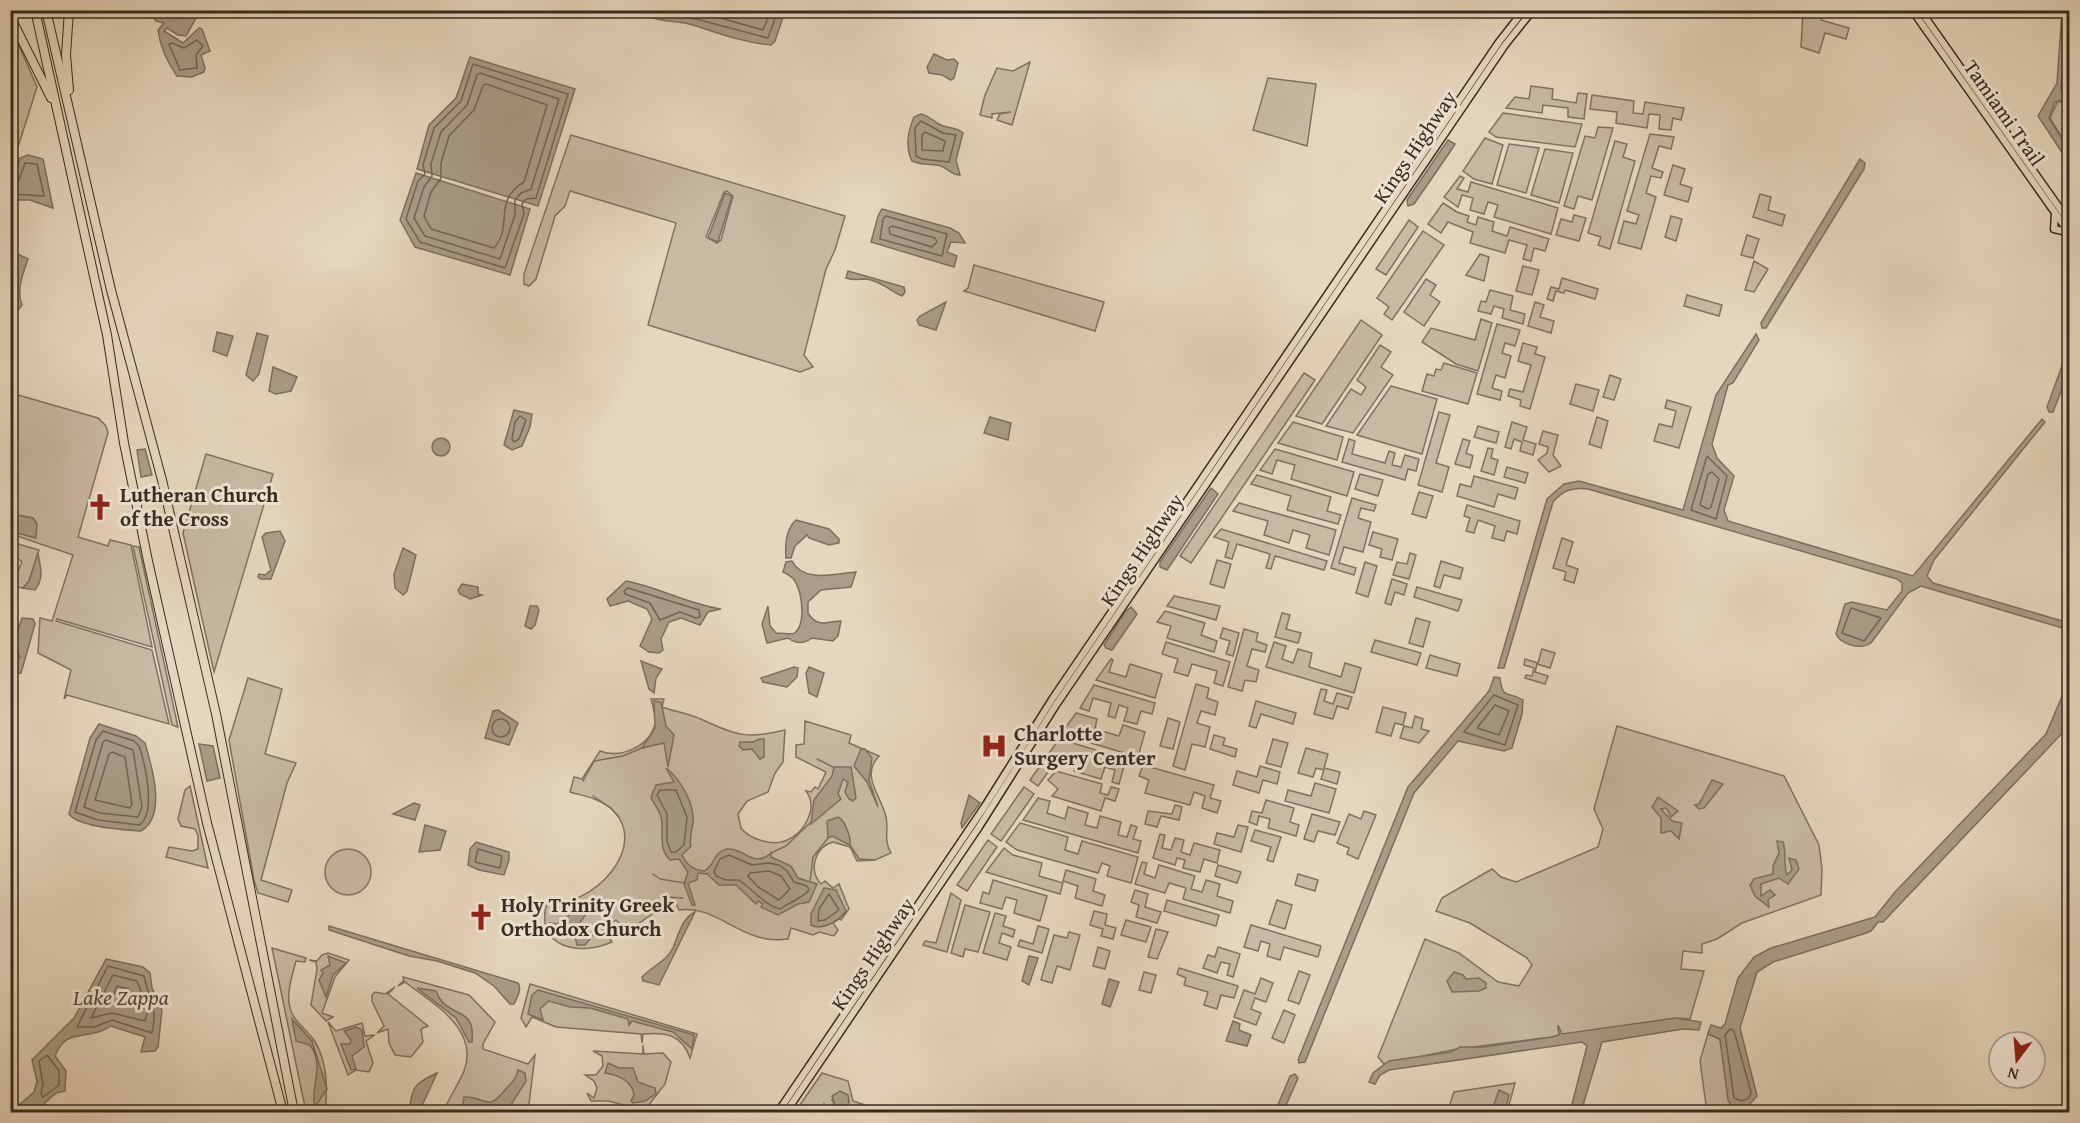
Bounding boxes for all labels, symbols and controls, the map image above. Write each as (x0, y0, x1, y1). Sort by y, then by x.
street label: Tamiami Trail (1956, 53, 2053, 172)
street label: Kings Highway (1365, 83, 1464, 210)
place label: Lutheran Church of the Cross (120, 479, 279, 534)
street label: Kings Highway (1092, 486, 1191, 613)
church icon: Lutheran Church of the Cross (85, 492, 115, 522)
place label: Charlotte Surgery Center (1014, 718, 1156, 773)
hospital icon: Charlotte Surgery Center (979, 731, 1009, 761)
place label: Holy Trinity Greek Orthodox Church (501, 889, 675, 944)
street label: Kings Highway (823, 890, 922, 1017)
church icon: Holy Trinity Greek Orthodox Church (466, 902, 496, 932)
water label: Lake Zappa (72, 981, 169, 1013)
north arrow (1987, 1030, 2047, 1090)
text: N (2004, 1061, 2021, 1087)

